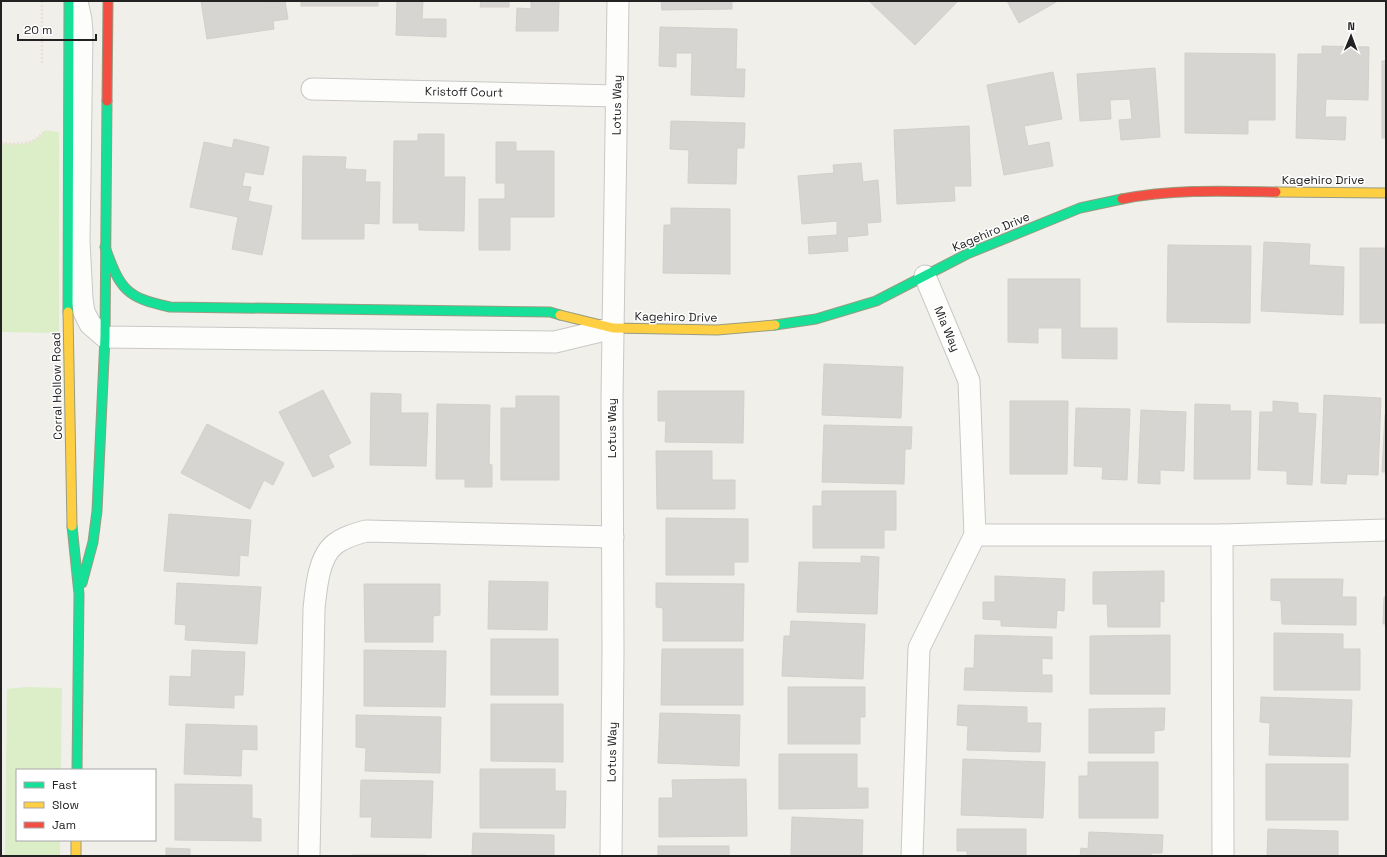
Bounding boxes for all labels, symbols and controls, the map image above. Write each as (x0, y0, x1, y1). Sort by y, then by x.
scale bar (18, 16, 96, 42)
north arrow (1331, 16, 1371, 56)
text: N (1347, 19, 1355, 33)
text: 20 m (24, 22, 52, 38)
street label: Lotus Way (608, 75, 626, 135)
street label: Kristoff Court (425, 83, 503, 101)
street label: Kagehiro Drive (1282, 172, 1364, 188)
street label: Kagehiro Drive (950, 208, 1032, 256)
street label: Mia Way (930, 304, 964, 354)
street label: Kagehiro Drive (635, 308, 717, 326)
street label: Corral Hollow Road (48, 332, 66, 440)
street label: Lotus Way (604, 398, 620, 458)
street label: Lotus Way (603, 722, 621, 782)
legend (16, 769, 156, 841)
text: Fast (52, 777, 77, 793)
text: Slow (52, 797, 79, 813)
text: Jam (52, 817, 76, 833)

